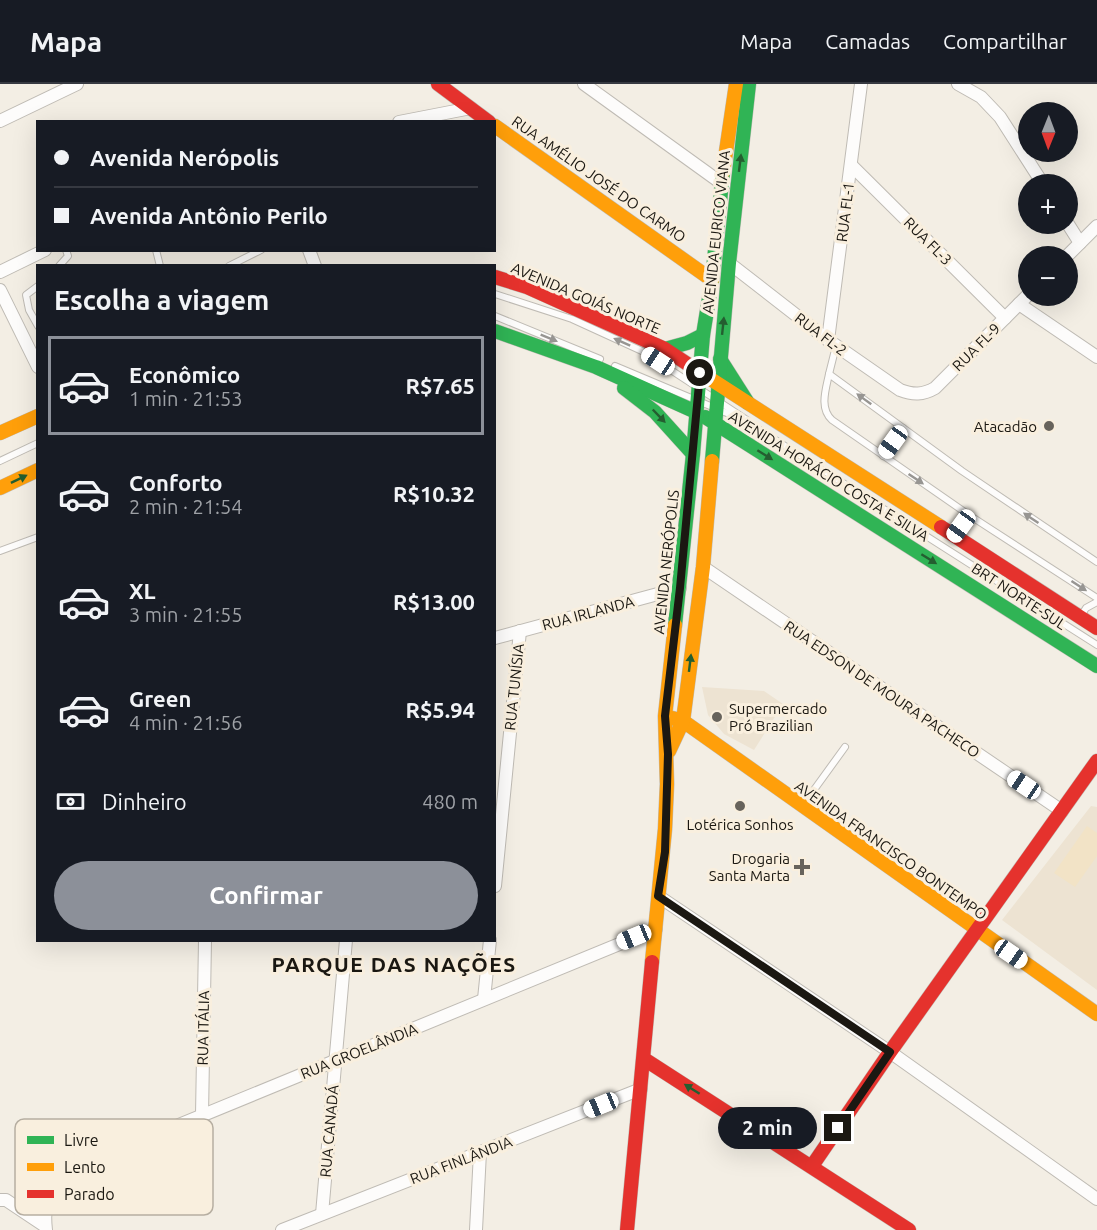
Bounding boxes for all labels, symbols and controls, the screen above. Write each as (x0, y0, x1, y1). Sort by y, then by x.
text: Mapa (30, 26, 102, 57)
text: Mapa (740, 29, 792, 53)
text: Camadas (825, 29, 910, 53)
text: Compartilhar (943, 29, 1067, 53)
north arrow (1018, 102, 1078, 162)
map controls (1018, 102, 1078, 306)
street label: RUA AMÉLIO JOSÉ DO CARMO (509, 112, 689, 246)
text: Avenida Nerópolis (90, 145, 279, 170)
street label: AVENIDA EURICO VIANA (699, 149, 733, 315)
one-way arrow (735, 154, 745, 173)
button: + (1018, 174, 1078, 234)
street label: RUA FL-1 (833, 181, 857, 243)
text: Avenida Antônio Perilo (90, 203, 328, 228)
street label: RUA FL-3 (901, 214, 955, 268)
button: − (1018, 246, 1078, 306)
street label: AVENIDA GOIÁS NORTE (509, 259, 663, 337)
text: Escolha a viagem (54, 285, 269, 315)
street label: RUA FL-2 (792, 309, 850, 359)
one-way arrow (718, 316, 728, 335)
street label: RUA FL-9 (949, 320, 1003, 374)
one-way arrow (541, 333, 558, 342)
one-way arrow (613, 337, 631, 346)
car (638, 344, 678, 378)
icon: car (57, 359, 111, 413)
route start (686, 359, 713, 386)
text: Econômico (129, 362, 240, 387)
text: R$7.65 (406, 373, 475, 398)
text: 1 min · 21:53 (129, 387, 243, 410)
one-way arrow (856, 394, 871, 406)
street label: AVENIDA HORÁCIO COSTA E SILVA (726, 407, 932, 545)
one-way arrow (652, 409, 666, 424)
place label: Atacadão (974, 418, 1037, 435)
marker: Atacadão (1042, 419, 1056, 433)
car (875, 422, 911, 462)
one-way arrow (757, 449, 773, 460)
icon: car (57, 467, 111, 521)
text: Conforto (129, 470, 223, 495)
one-way arrow (908, 473, 924, 485)
one-way arrow (10, 475, 27, 484)
text: R$10.32 (393, 481, 475, 506)
street label: AVENIDA NERÓPOLIS (650, 489, 682, 635)
text: 2 min · 21:54 (129, 495, 243, 518)
car (943, 506, 979, 546)
one-way arrow (1023, 512, 1039, 523)
one-way arrow (921, 554, 938, 565)
street label: BRT NORTE-SUL (969, 559, 1070, 633)
icon: car (57, 575, 111, 629)
text: XL (129, 578, 156, 603)
one-way arrow (1071, 580, 1087, 591)
text: R$13.00 (393, 589, 475, 614)
street label: RUA IRLANDA (540, 592, 636, 633)
text: 3 min · 21:55 (129, 603, 243, 626)
street label: RUA EDSON DE MOURA PACHECO (781, 617, 983, 761)
street label: RUA TUNÍSIA (501, 642, 527, 731)
one-way arrow (685, 654, 695, 673)
icon: car (57, 683, 111, 737)
text: Green (129, 686, 191, 711)
text: R$5.94 (406, 697, 475, 722)
place label: Supermercado Pró Brazilian (729, 700, 827, 734)
marker: Supermercado Pró Brazilian (710, 710, 724, 724)
text: 4 min · 21:56 (129, 711, 243, 734)
car (1004, 767, 1044, 803)
street label: AVENIDA FRANCISCO BONTEMPO (792, 777, 990, 923)
icon: cash (54, 785, 87, 818)
text: Dinheiro (102, 789, 187, 814)
text: 480 m (422, 790, 478, 813)
marker: Lotérica Sonhos (733, 799, 747, 813)
place label: Lotérica Sonhos (686, 816, 794, 833)
place label: Drogaria Santa Marta (709, 850, 790, 884)
marker: Drogaria Santa Marta (795, 860, 809, 874)
button: Confirmar (54, 861, 478, 930)
car (614, 922, 654, 952)
car (991, 936, 1031, 972)
district label: PARQUE DAS NAÇÕES (271, 952, 517, 976)
street label: RUA ITÁLIA (194, 990, 212, 1066)
street label: RUA GROELÂNDIA (298, 1020, 420, 1082)
street label: RUA CANADÁ (316, 1084, 342, 1178)
one-way arrow (684, 1084, 700, 1095)
car (581, 1090, 621, 1120)
callout: 2 min (718, 1107, 817, 1149)
route end (824, 1114, 851, 1141)
text: 2 min (742, 1116, 793, 1139)
legend (15, 1119, 213, 1215)
text: Livre (64, 1131, 99, 1149)
street label: RUA FINLÂNDIA (408, 1133, 515, 1187)
text: Lento (64, 1158, 106, 1176)
text: Parado (64, 1185, 115, 1203)

